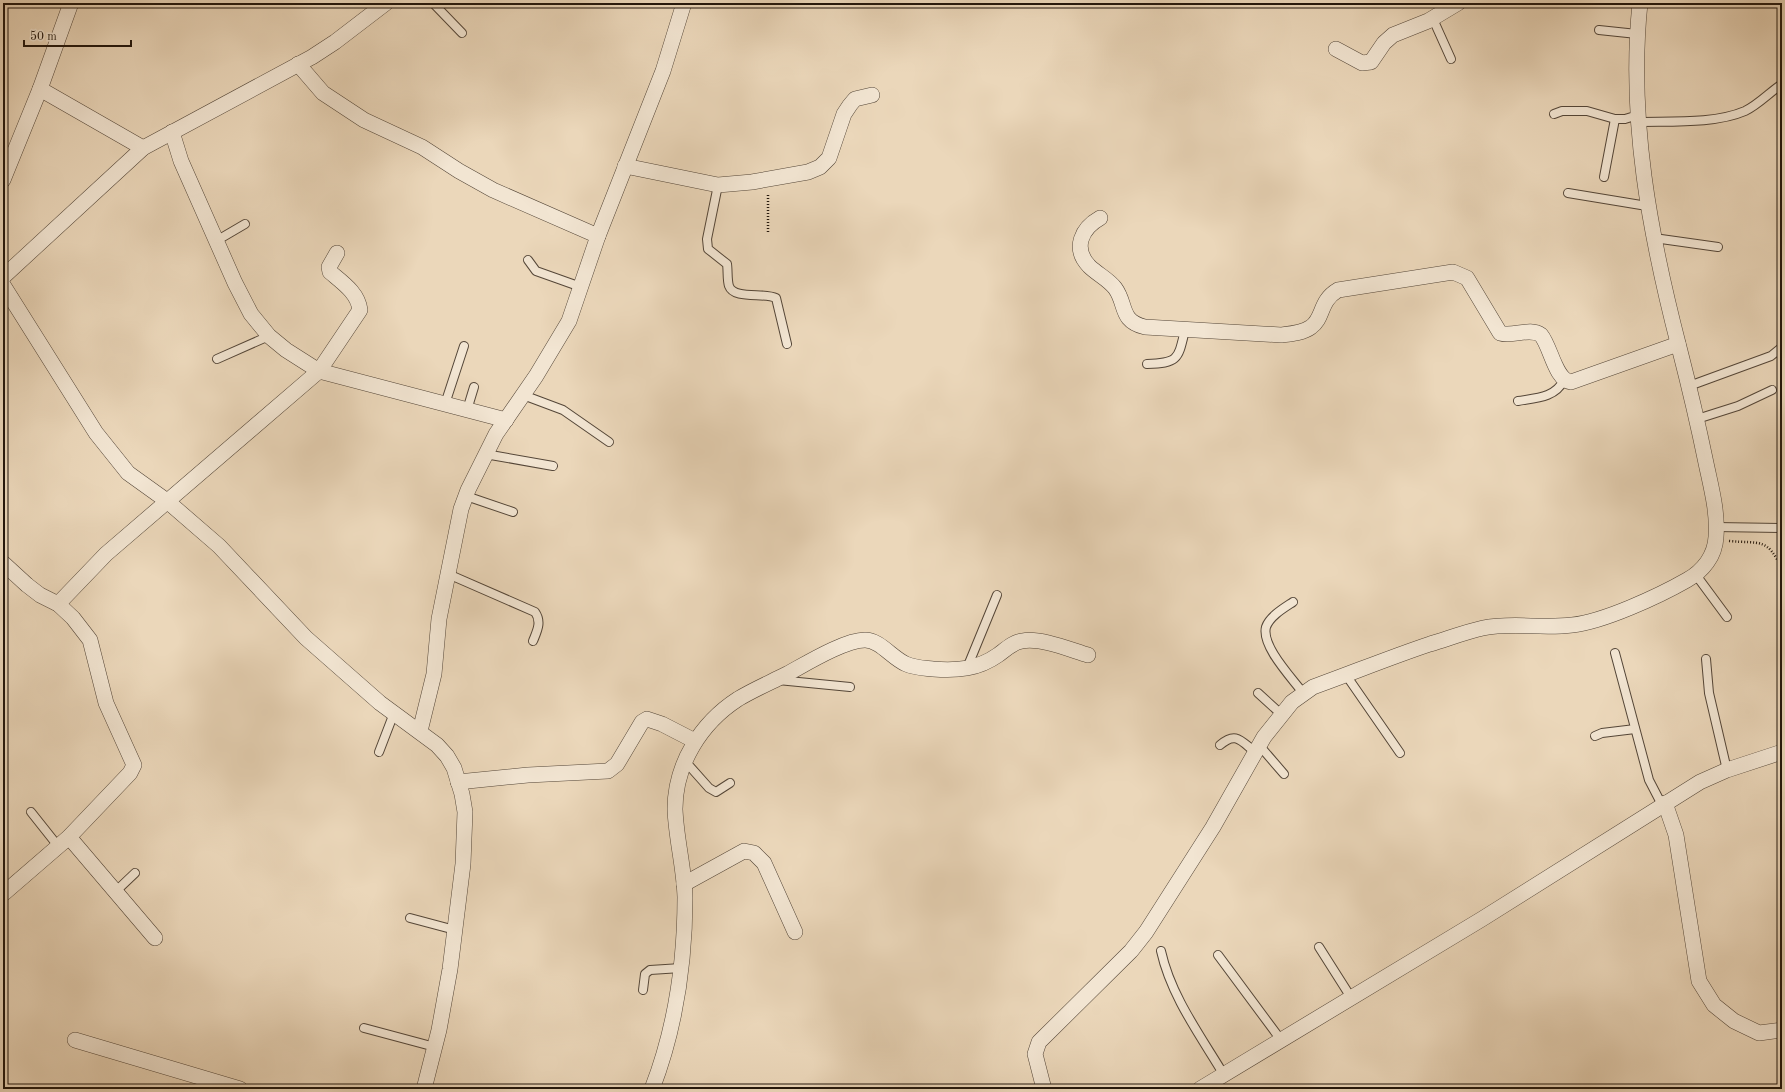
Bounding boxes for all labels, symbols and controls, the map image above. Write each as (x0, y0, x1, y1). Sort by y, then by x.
scale bar (24, 22, 131, 48)
text: 50 m (30, 30, 57, 43)

